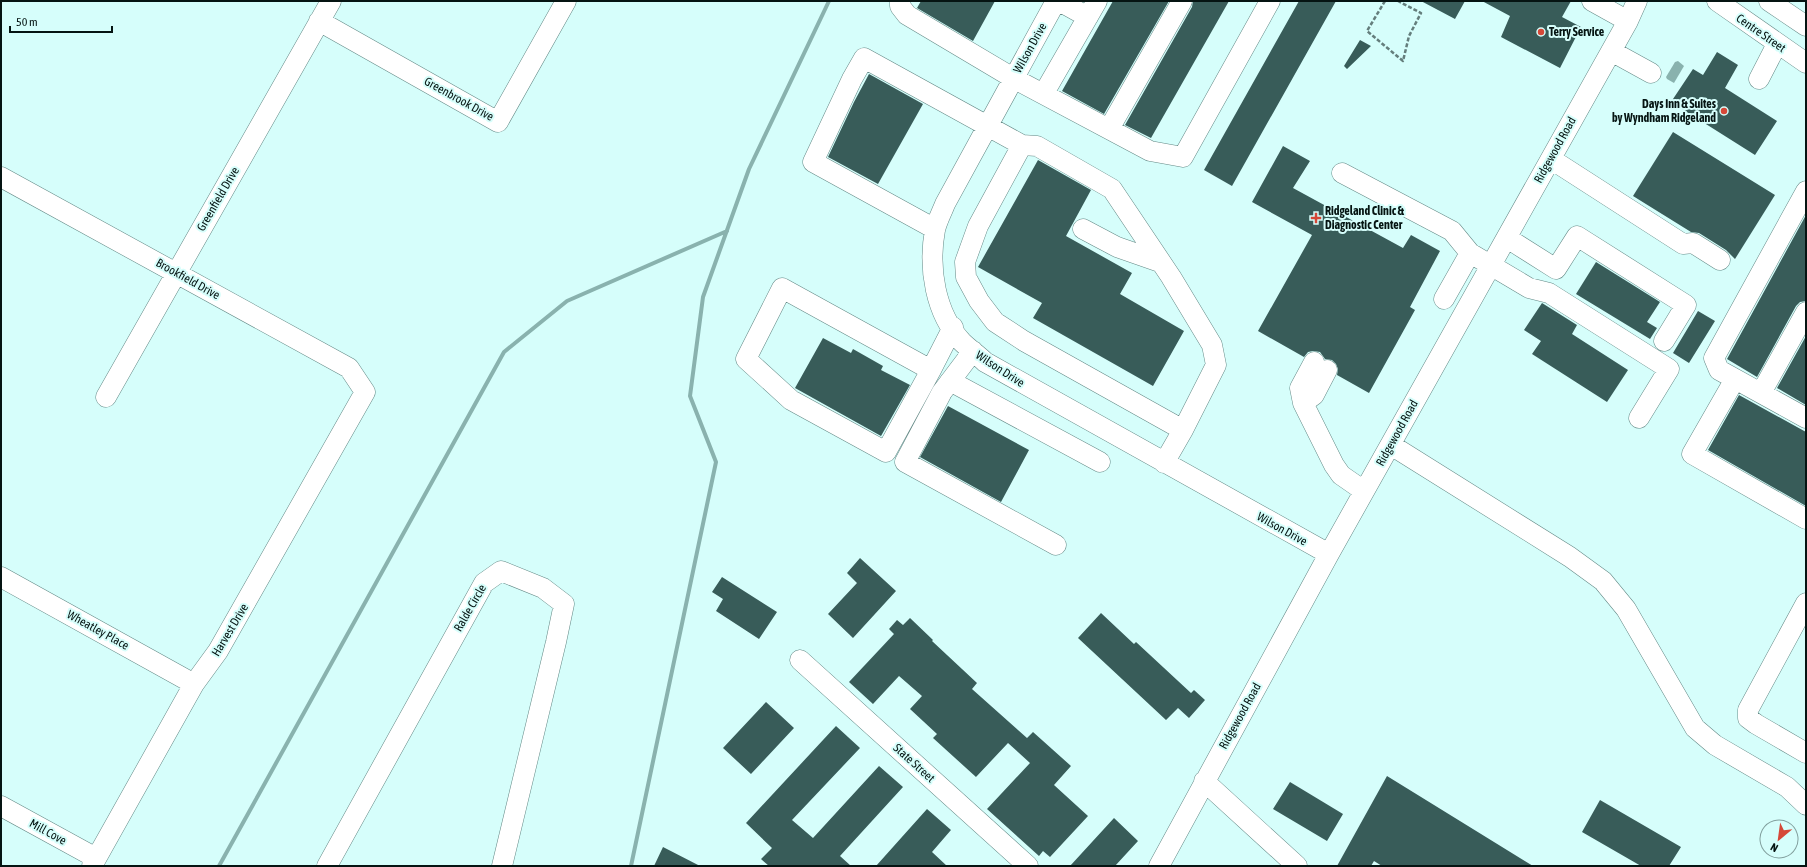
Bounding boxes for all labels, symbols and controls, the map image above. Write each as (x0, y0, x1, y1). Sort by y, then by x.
scale bar (10, 8, 112, 34)
street label: Centre Street (1734, 11, 1789, 55)
text: 50 m (16, 15, 38, 29)
street label: Wilson Drive (1010, 20, 1050, 76)
place label: Terry Service (1549, 25, 1605, 39)
marker: Terry Service (1536, 27, 1546, 37)
street label: Greenbrook Drive (422, 74, 496, 124)
place label: Days Inn & Suites by Wyndham Ridgeland (1612, 97, 1717, 125)
marker: Days Inn & Suites by Wyndham Ridgeland (1719, 106, 1729, 116)
street label: Ridgewood Road (1531, 115, 1579, 185)
street label: Greenfield Drive (194, 164, 242, 234)
place label: Ridgeland Clinic & Diagnostic Center (1325, 204, 1405, 232)
marker: Ridgeland Clinic & Diagnostic Center (1310, 212, 1322, 224)
street label: Brookfield Drive (154, 256, 222, 302)
street label: Wilson Drive (973, 348, 1027, 390)
street label: Ridgewood Road (1373, 398, 1421, 468)
street label: Wilson Drive (1254, 509, 1310, 549)
street label: Ralde Circle (451, 582, 489, 634)
street label: Harvest Drive (209, 601, 251, 659)
street label: Wheatley Place (65, 607, 131, 653)
street label: Ridgewood Road (1216, 681, 1264, 751)
street label: State Street (890, 741, 938, 786)
street label: Mill Cove (27, 816, 69, 848)
north arrow (1759, 819, 1799, 859)
text: N (1768, 841, 1780, 855)

